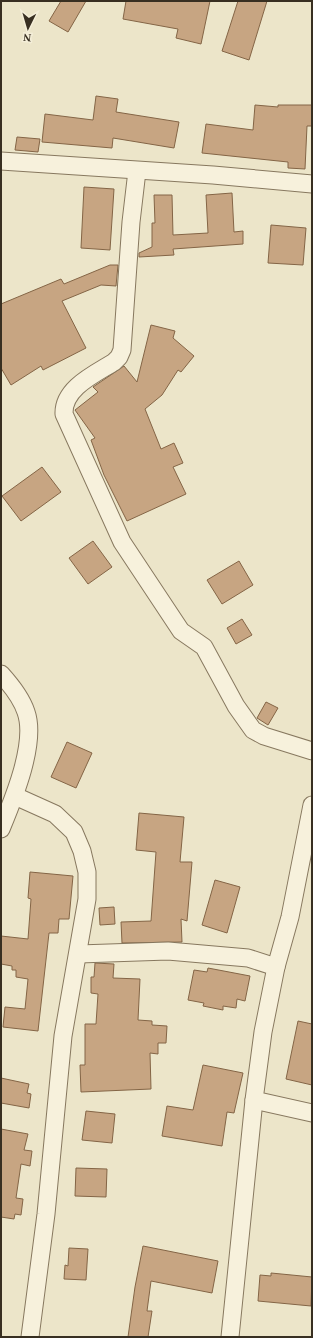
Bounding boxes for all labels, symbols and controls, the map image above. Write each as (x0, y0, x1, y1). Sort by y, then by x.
north arrow (8, 8, 48, 48)
text: N (23, 32, 32, 44)

